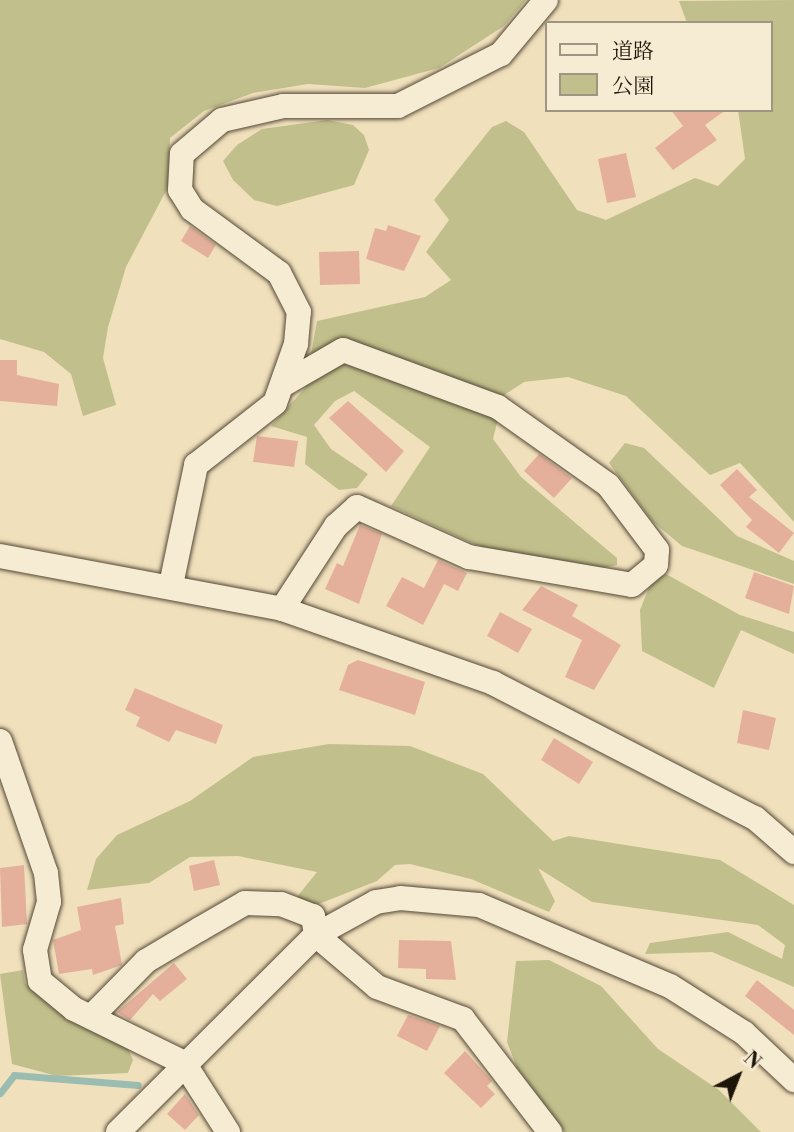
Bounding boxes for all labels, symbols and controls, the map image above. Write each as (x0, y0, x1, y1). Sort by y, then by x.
legend (546, 21, 773, 112)
text: 道路 (612, 39, 654, 65)
text: 公園 (612, 74, 654, 100)
north arrow (703, 1041, 773, 1111)
text: N (738, 1046, 766, 1074)

